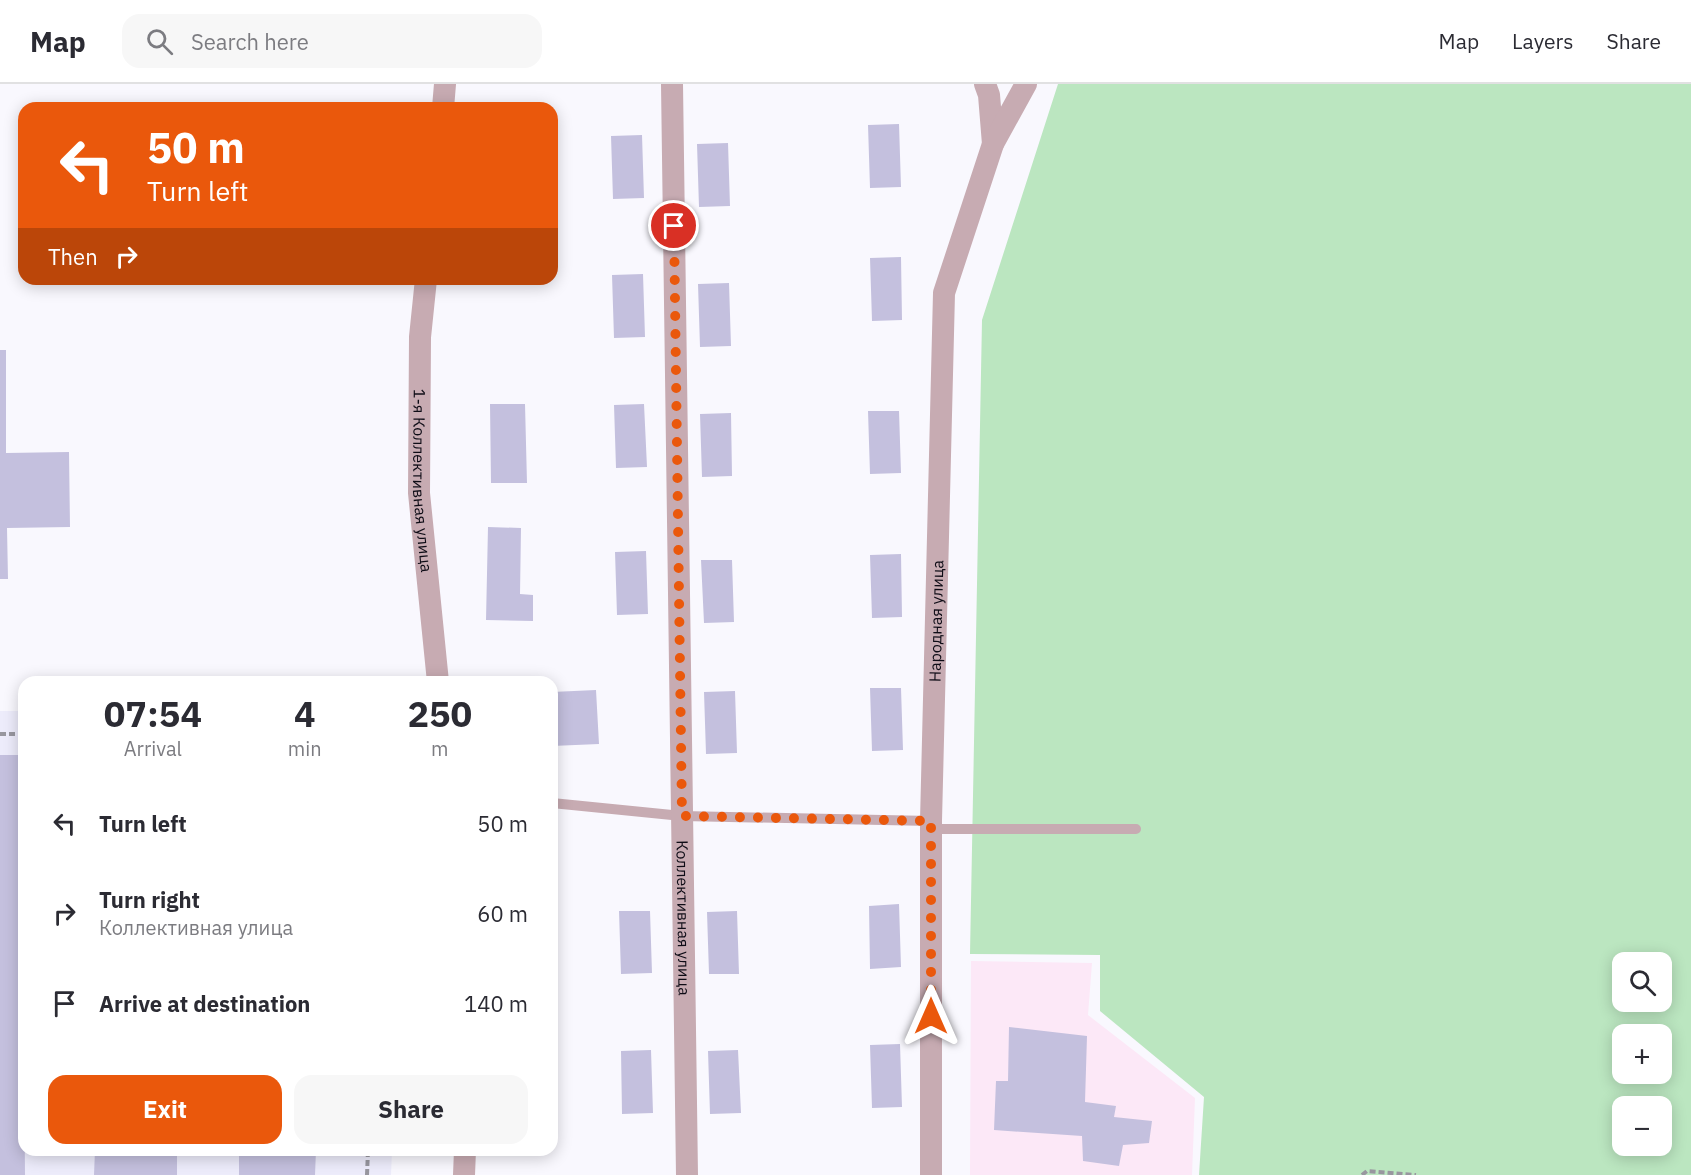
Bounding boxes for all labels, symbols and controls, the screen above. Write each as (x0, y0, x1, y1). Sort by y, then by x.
search box (122, 14, 542, 68)
text: Map (30, 23, 86, 60)
icon: search (143, 25, 176, 58)
text: Search here (191, 27, 309, 56)
text: Map (1439, 27, 1479, 55)
text: Layers (1512, 27, 1574, 55)
text: Share (1607, 27, 1661, 55)
text: 50 m (147, 120, 245, 175)
icon: left (48, 126, 126, 204)
text: Turn left (147, 173, 248, 208)
pin (648, 200, 699, 251)
icon: arrive (657, 209, 690, 242)
icon: right (110, 240, 143, 273)
text: Then (48, 242, 98, 271)
street label: 1-я Коллективная улица (409, 389, 437, 574)
street label: Народная улица (924, 559, 947, 682)
text: 07:54 (104, 690, 202, 737)
text: 4 (294, 690, 316, 737)
text: 250 (407, 690, 472, 737)
text: Arrival (124, 735, 182, 762)
text: min (288, 735, 322, 762)
text: m (431, 735, 449, 762)
icon: left (48, 807, 81, 840)
text: Turn left (99, 809, 187, 838)
text: 50 m (477, 809, 528, 838)
street label: Коллективная улица (672, 840, 695, 996)
text: Turn right (99, 885, 200, 914)
icon: right (48, 897, 81, 930)
text: 60 m (477, 899, 528, 928)
text: Коллективная улица (99, 914, 293, 941)
map controls (1612, 952, 1672, 1156)
button: search (1612, 952, 1672, 1012)
position arrow (899, 984, 963, 1048)
icon: arrive (48, 987, 81, 1020)
text: Arrive at destination (99, 989, 310, 1018)
text: 140 m (464, 989, 528, 1018)
button: + (1612, 1024, 1672, 1084)
button: Exit (48, 1075, 282, 1144)
button: Share (294, 1075, 528, 1144)
button: − (1612, 1096, 1672, 1156)

